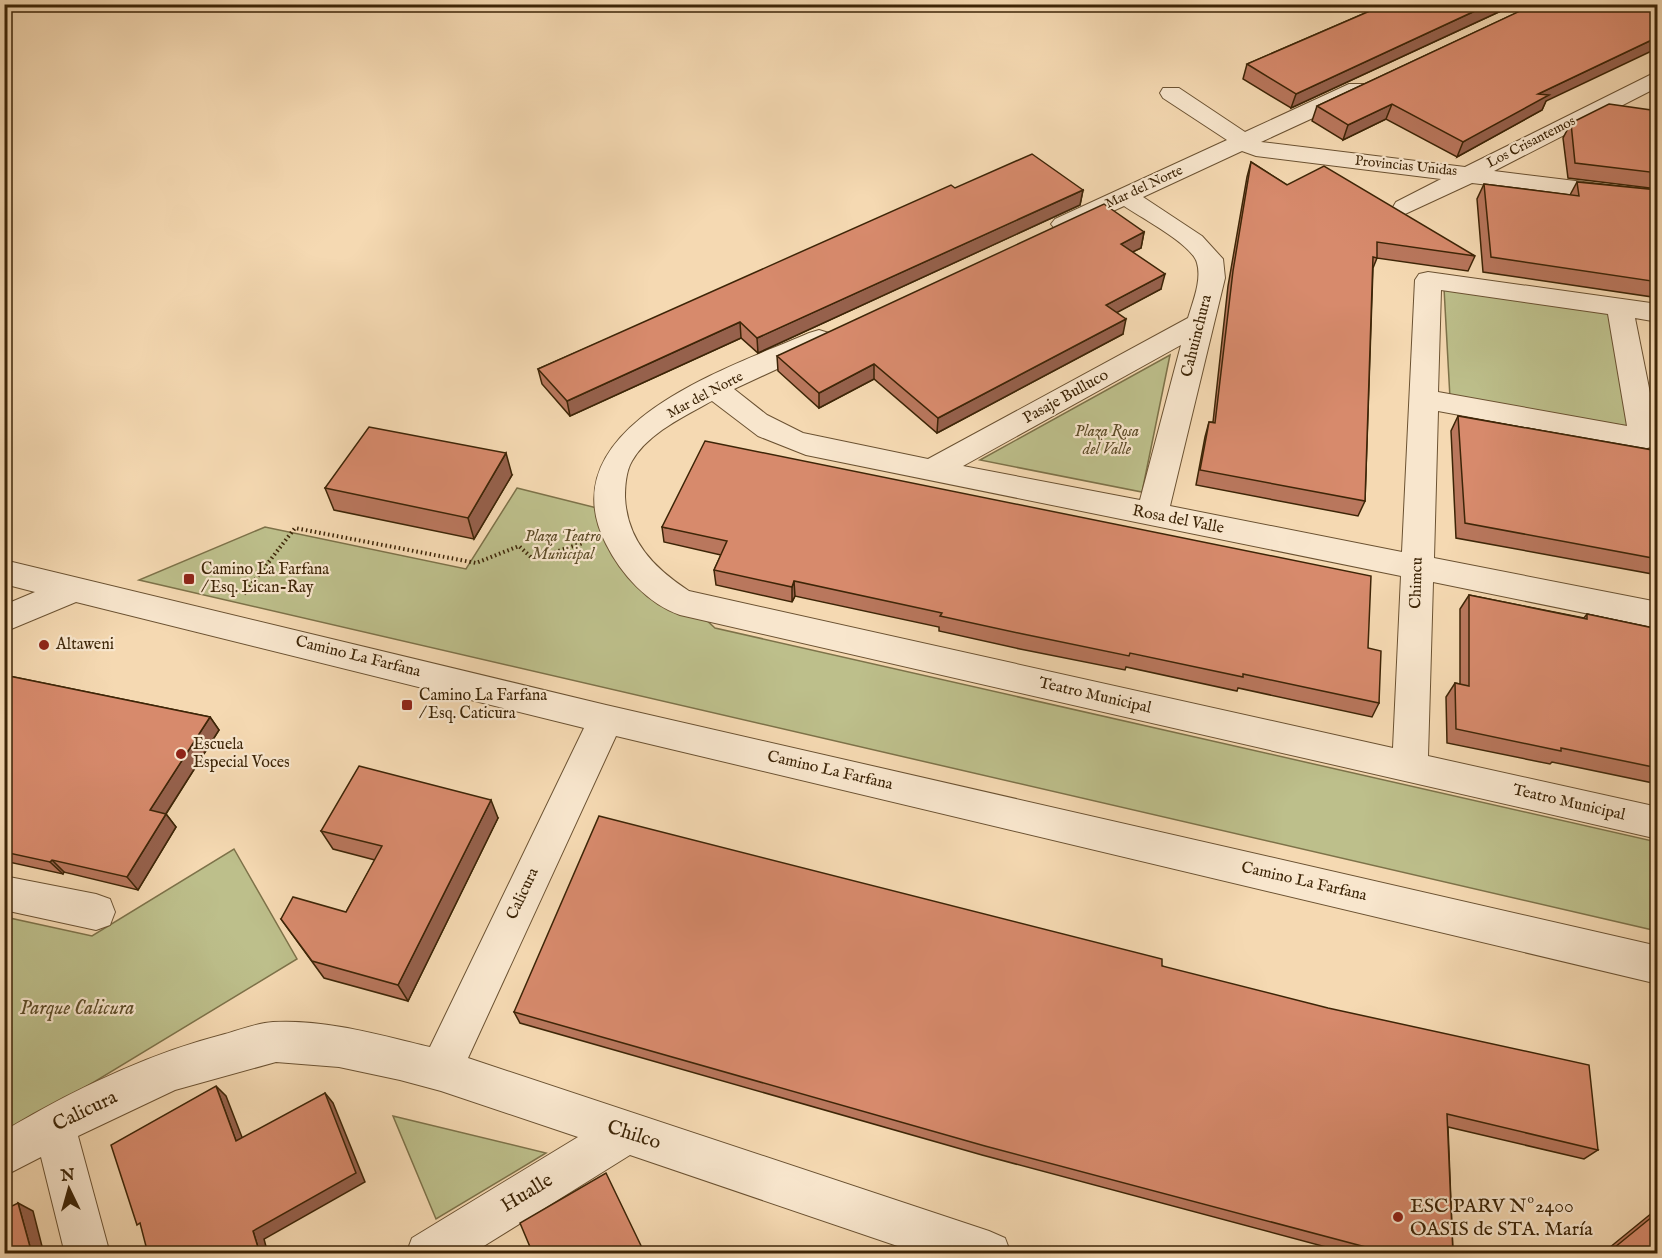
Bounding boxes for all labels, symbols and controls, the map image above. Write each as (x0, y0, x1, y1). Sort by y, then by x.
street label: Los Crisantemos (1484, 112, 1578, 172)
street label: Provincias Unidas (1354, 152, 1458, 180)
street label: Mar del Norte (1102, 161, 1186, 213)
street label: Cahuinchura (1177, 293, 1217, 379)
street label: Pasaje Bulluco (1020, 365, 1113, 429)
street label: Mar del Norte (664, 367, 747, 423)
park label: Plaza Rosa del Valle (1075, 422, 1139, 460)
street label: Rosa del Valle (1130, 501, 1226, 539)
park label: Plaza Teatro Municipal (525, 527, 601, 565)
street label: Chimcu (1406, 557, 1428, 609)
place label: Camino La Farfana / Esq. Lican-Ray (201, 560, 329, 598)
marker: Camino La Farfana / Esq. Lican-Ray (182, 572, 196, 586)
street label: Camino La Farfana (293, 632, 423, 682)
place label: Altaweni (55, 635, 114, 655)
marker: Altaweni (37, 638, 51, 652)
street label: Teatro Municipal (1037, 673, 1154, 719)
place label: Camino La Farfana / Esq. Caticura (419, 686, 547, 724)
marker: Camino La Farfana / Esq. Caticura (400, 698, 414, 712)
place label: Escuela Especial Voces (193, 735, 290, 773)
marker: Escuela Especial Voces (174, 747, 188, 761)
street label: Camino La Farfana (765, 747, 895, 795)
street label: Teatro Municipal (1511, 780, 1628, 826)
street label: Camino La Farfana (1239, 858, 1369, 906)
street label: Calicura (502, 865, 544, 923)
park label: Parque Calicura (20, 996, 134, 1021)
street label: Calicura (49, 1085, 122, 1137)
street label: Chilco (604, 1115, 664, 1155)
north arrow (39, 1159, 99, 1219)
text: N (59, 1165, 76, 1187)
street label: Hualle (497, 1168, 557, 1218)
place label: ESC PARV Nº2400 OASIS de STA. María (1410, 1194, 1593, 1242)
marker: ESC PARV Nº2400 OASIS de STA. María (1391, 1210, 1405, 1224)

